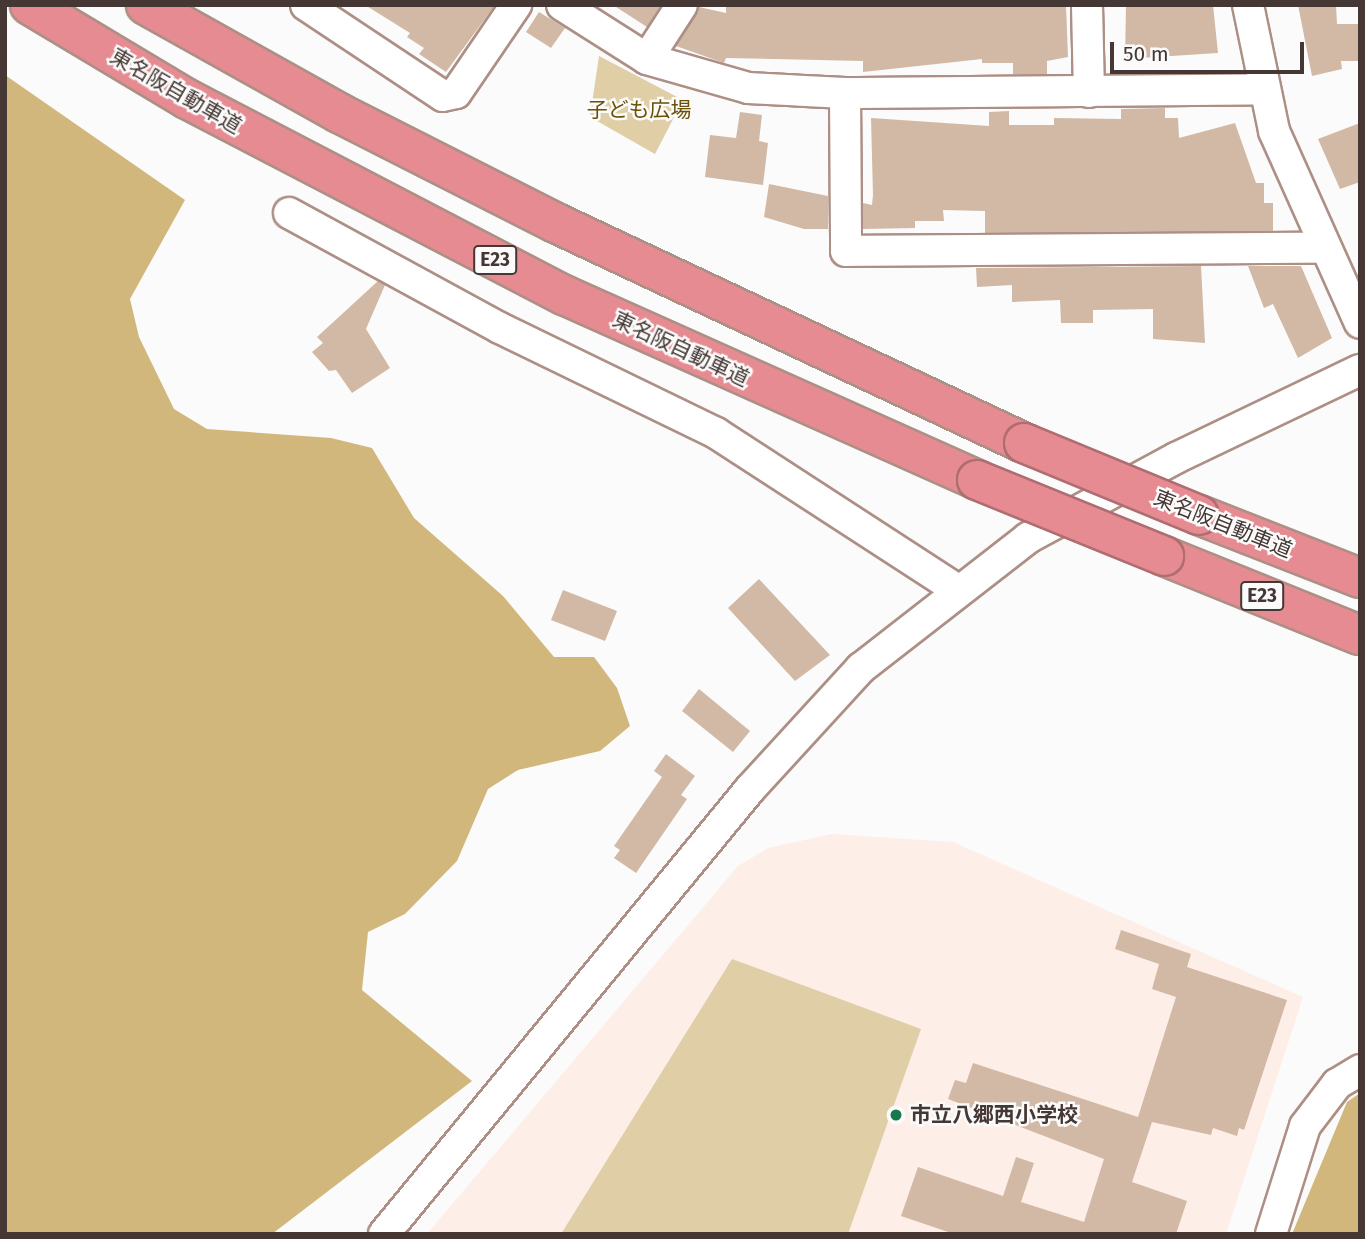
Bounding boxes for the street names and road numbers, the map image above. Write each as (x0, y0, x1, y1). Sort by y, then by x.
street label: 東名阪自動車道 (106, 43, 246, 139)
road number: E23 (472, 244, 518, 276)
street label: 東名阪自動車道 (609, 307, 753, 391)
street label: 東名阪自動車道 (1150, 485, 1296, 563)
road number: E23 (1239, 580, 1285, 611)

